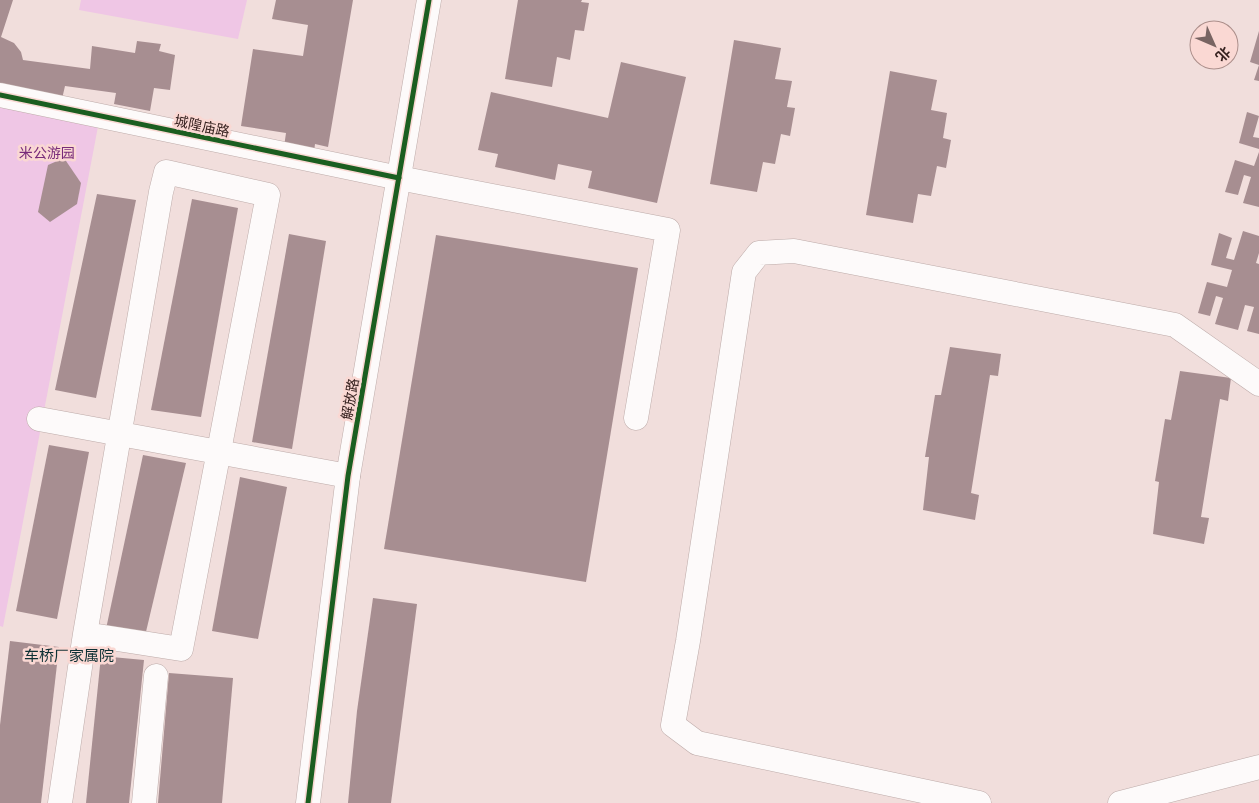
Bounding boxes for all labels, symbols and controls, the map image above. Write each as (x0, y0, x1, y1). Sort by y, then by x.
north arrow (1189, 20, 1239, 70)
text: 北 (1213, 44, 1234, 65)
street label: 城隍庙路 (173, 112, 231, 140)
park label: 米公游园 (19, 145, 75, 161)
street label: 解放路 (338, 377, 362, 421)
district label: 车桥厂家属院 (24, 647, 114, 664)

